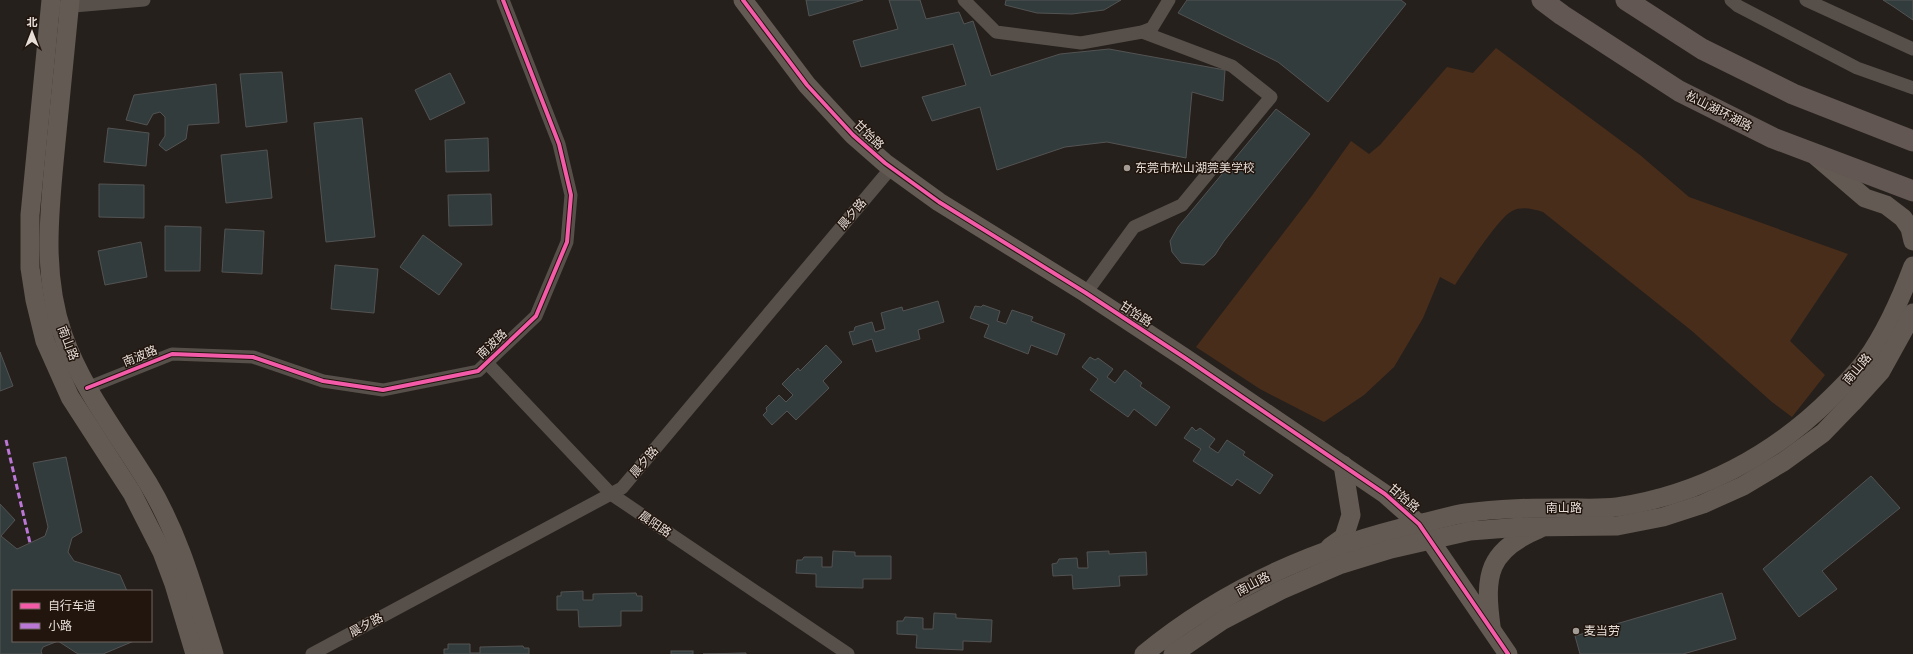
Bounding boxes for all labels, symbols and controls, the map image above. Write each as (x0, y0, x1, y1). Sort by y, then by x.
north arrow (12, 12, 52, 52)
text: 北 (27, 15, 38, 29)
street label: 松山湖环湖路 (1683, 88, 1755, 134)
street label: 甘饴路 (850, 117, 888, 153)
place label: 东莞市松山湖莞美学校 (1135, 160, 1255, 176)
marker: 东莞市松山湖莞美学校 (1122, 163, 1132, 173)
street label: 晨夕路 (834, 195, 870, 233)
street label: 甘饴路 (1117, 297, 1155, 331)
street label: 南山路 (54, 323, 82, 363)
street label: 南波路 (473, 326, 511, 362)
street label: 南波路 (120, 342, 160, 370)
street label: 南山路 (1839, 350, 1875, 388)
street label: 晨夕路 (626, 443, 662, 481)
street label: 甘饴路 (1385, 480, 1423, 516)
street label: 南山路 (1546, 500, 1582, 516)
street label: 晨阳路 (636, 507, 674, 541)
street label: 南山路 (1233, 568, 1273, 600)
legend (12, 590, 152, 642)
text: 自行车道 (48, 598, 96, 614)
street label: 晨夕路 (346, 609, 386, 641)
text: 小路 (48, 618, 72, 634)
place label: 麦当劳 (1584, 623, 1620, 639)
marker: 麦当劳 (1571, 626, 1581, 636)

